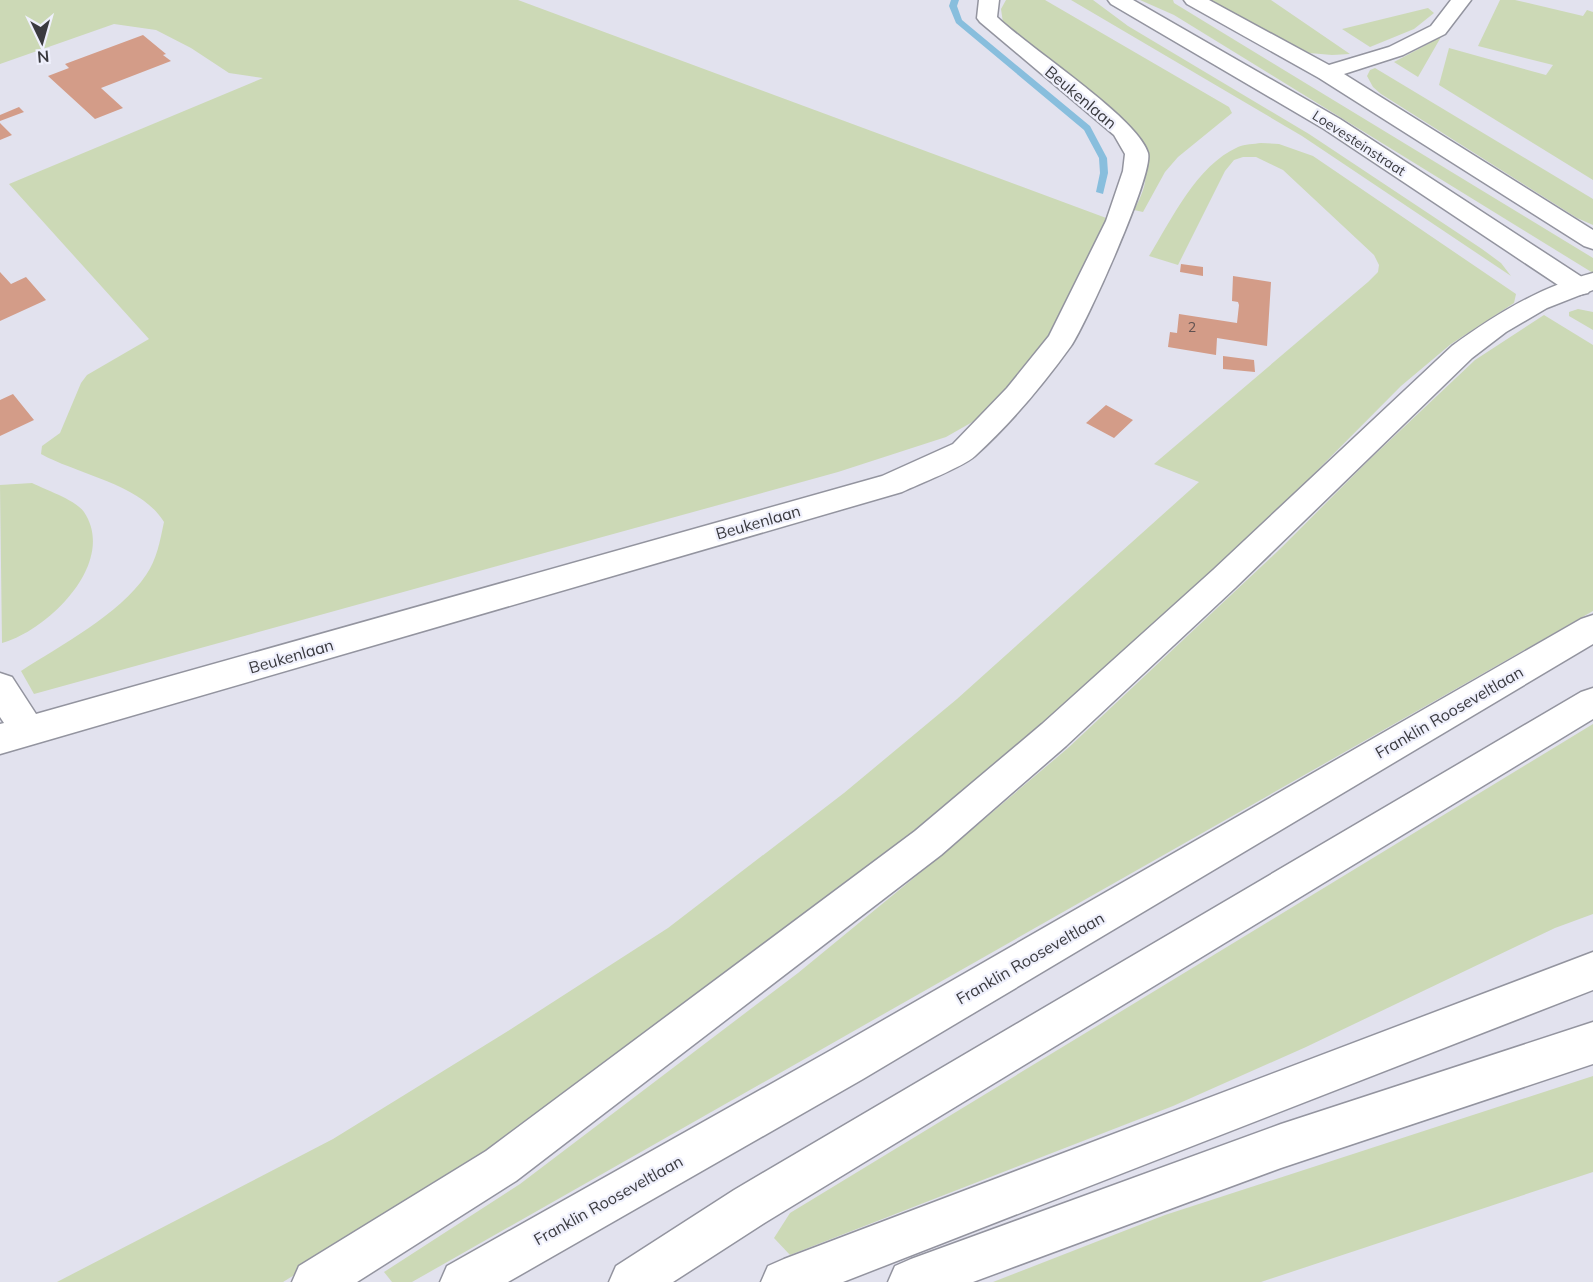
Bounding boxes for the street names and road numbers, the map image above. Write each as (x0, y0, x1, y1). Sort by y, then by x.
street label: Beukenlaan (1041, 61, 1121, 133)
street label: Loevesteinstraat (1309, 106, 1409, 180)
street label: Beukenlaan (713, 500, 803, 544)
street label: Beukenlaan (246, 634, 336, 678)
street label: Franklin Rooseveltlaan (1371, 661, 1527, 763)
street label: Franklin Rooseveltlaan (952, 907, 1108, 1009)
street label: Franklin Rooseveltlaan (530, 1151, 686, 1249)

